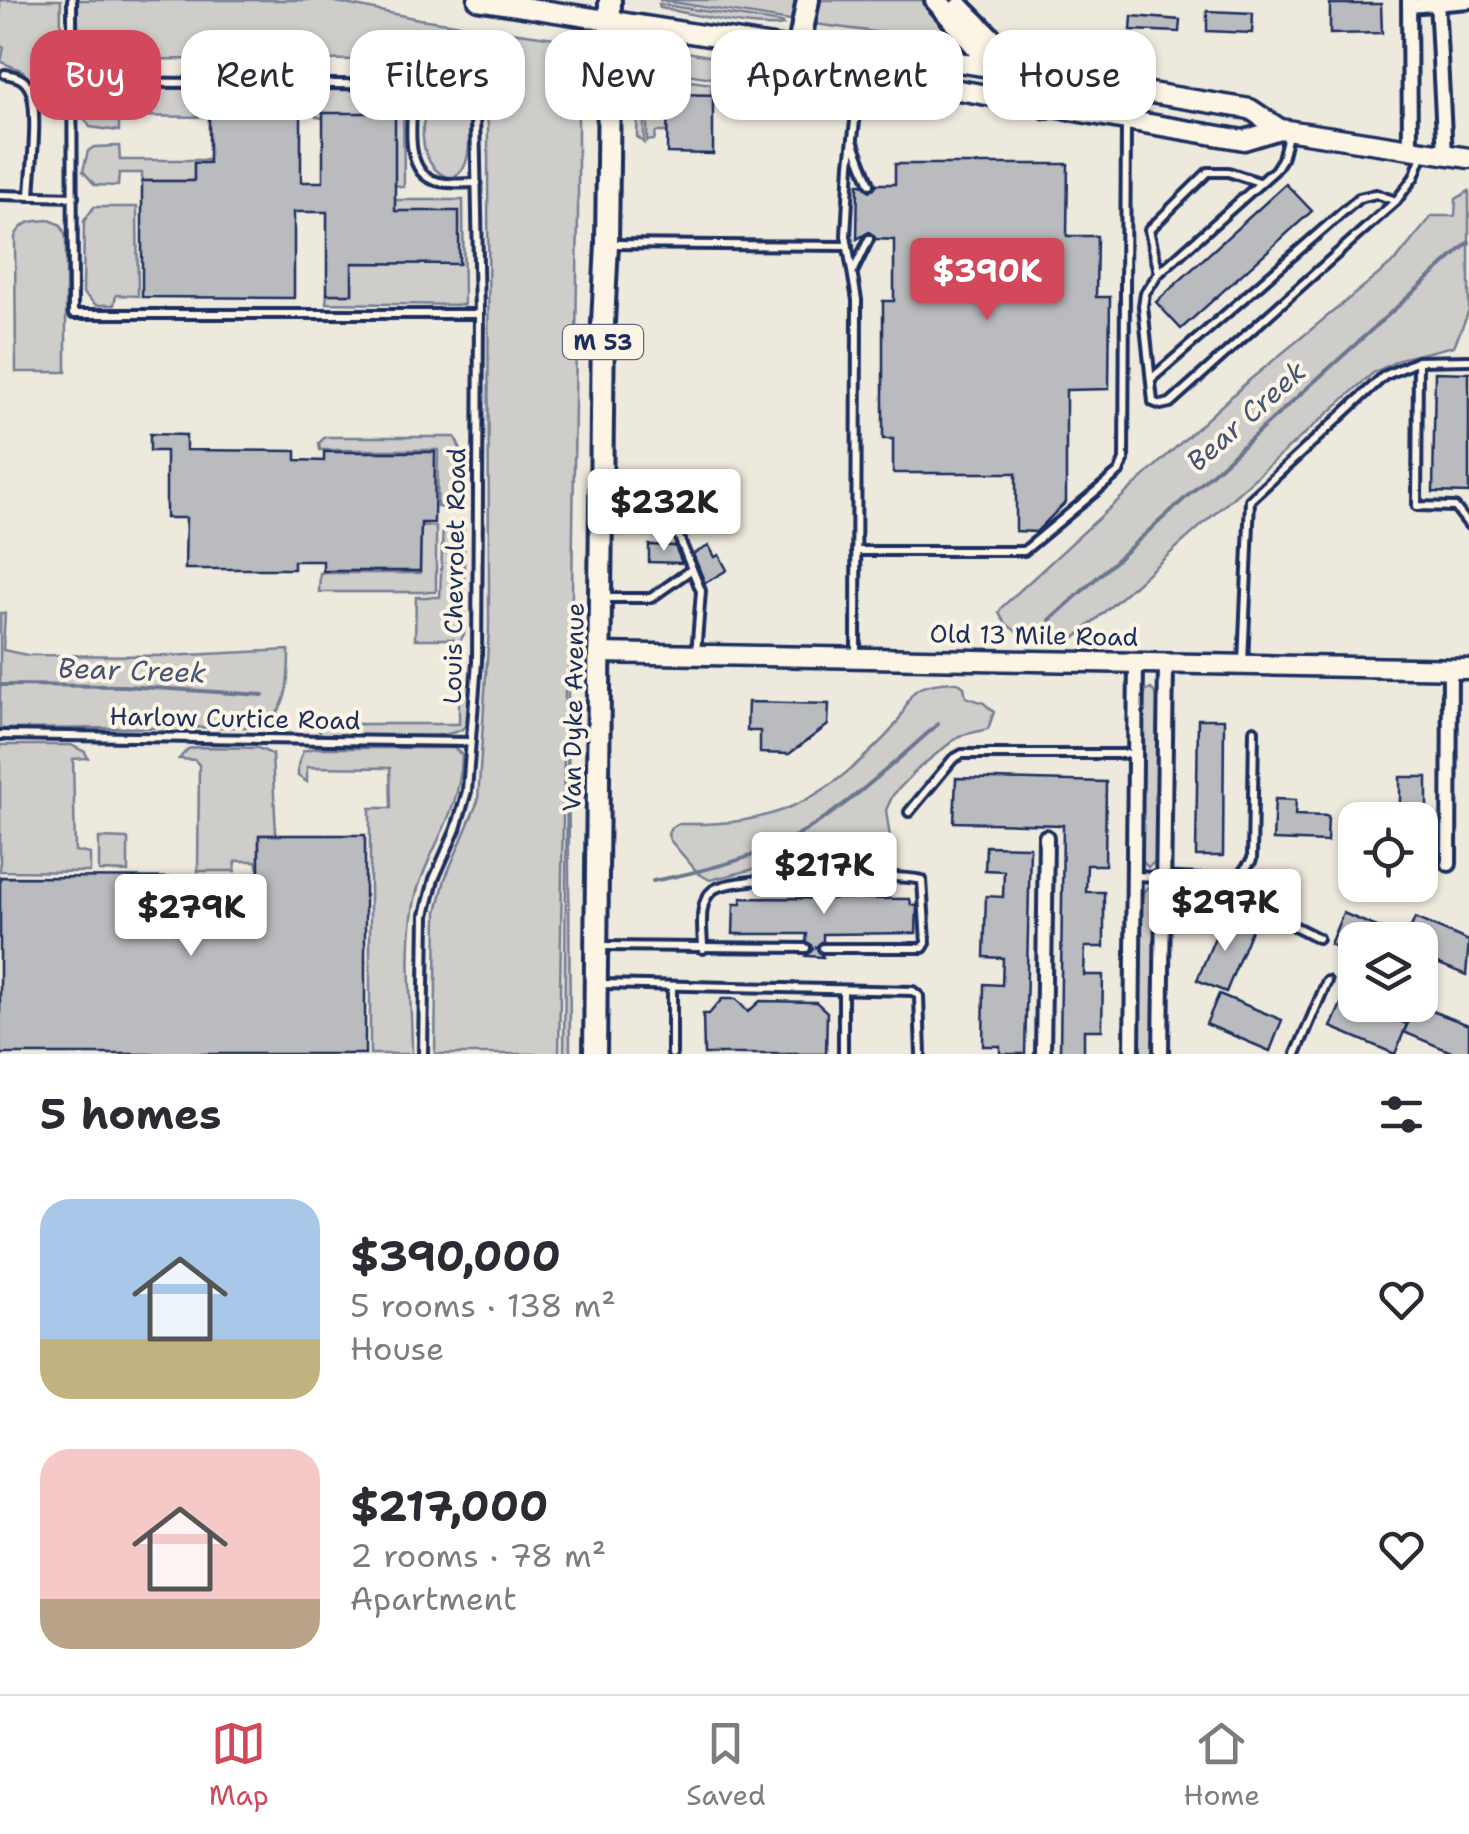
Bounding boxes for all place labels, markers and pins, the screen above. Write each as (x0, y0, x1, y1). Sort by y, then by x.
pin: $390K (917, 238, 1057, 323)
pin: $232K (594, 469, 734, 554)
pin: $217K (754, 832, 894, 917)
pin: $297K (1155, 869, 1295, 954)
pin: $279K (121, 874, 261, 959)

